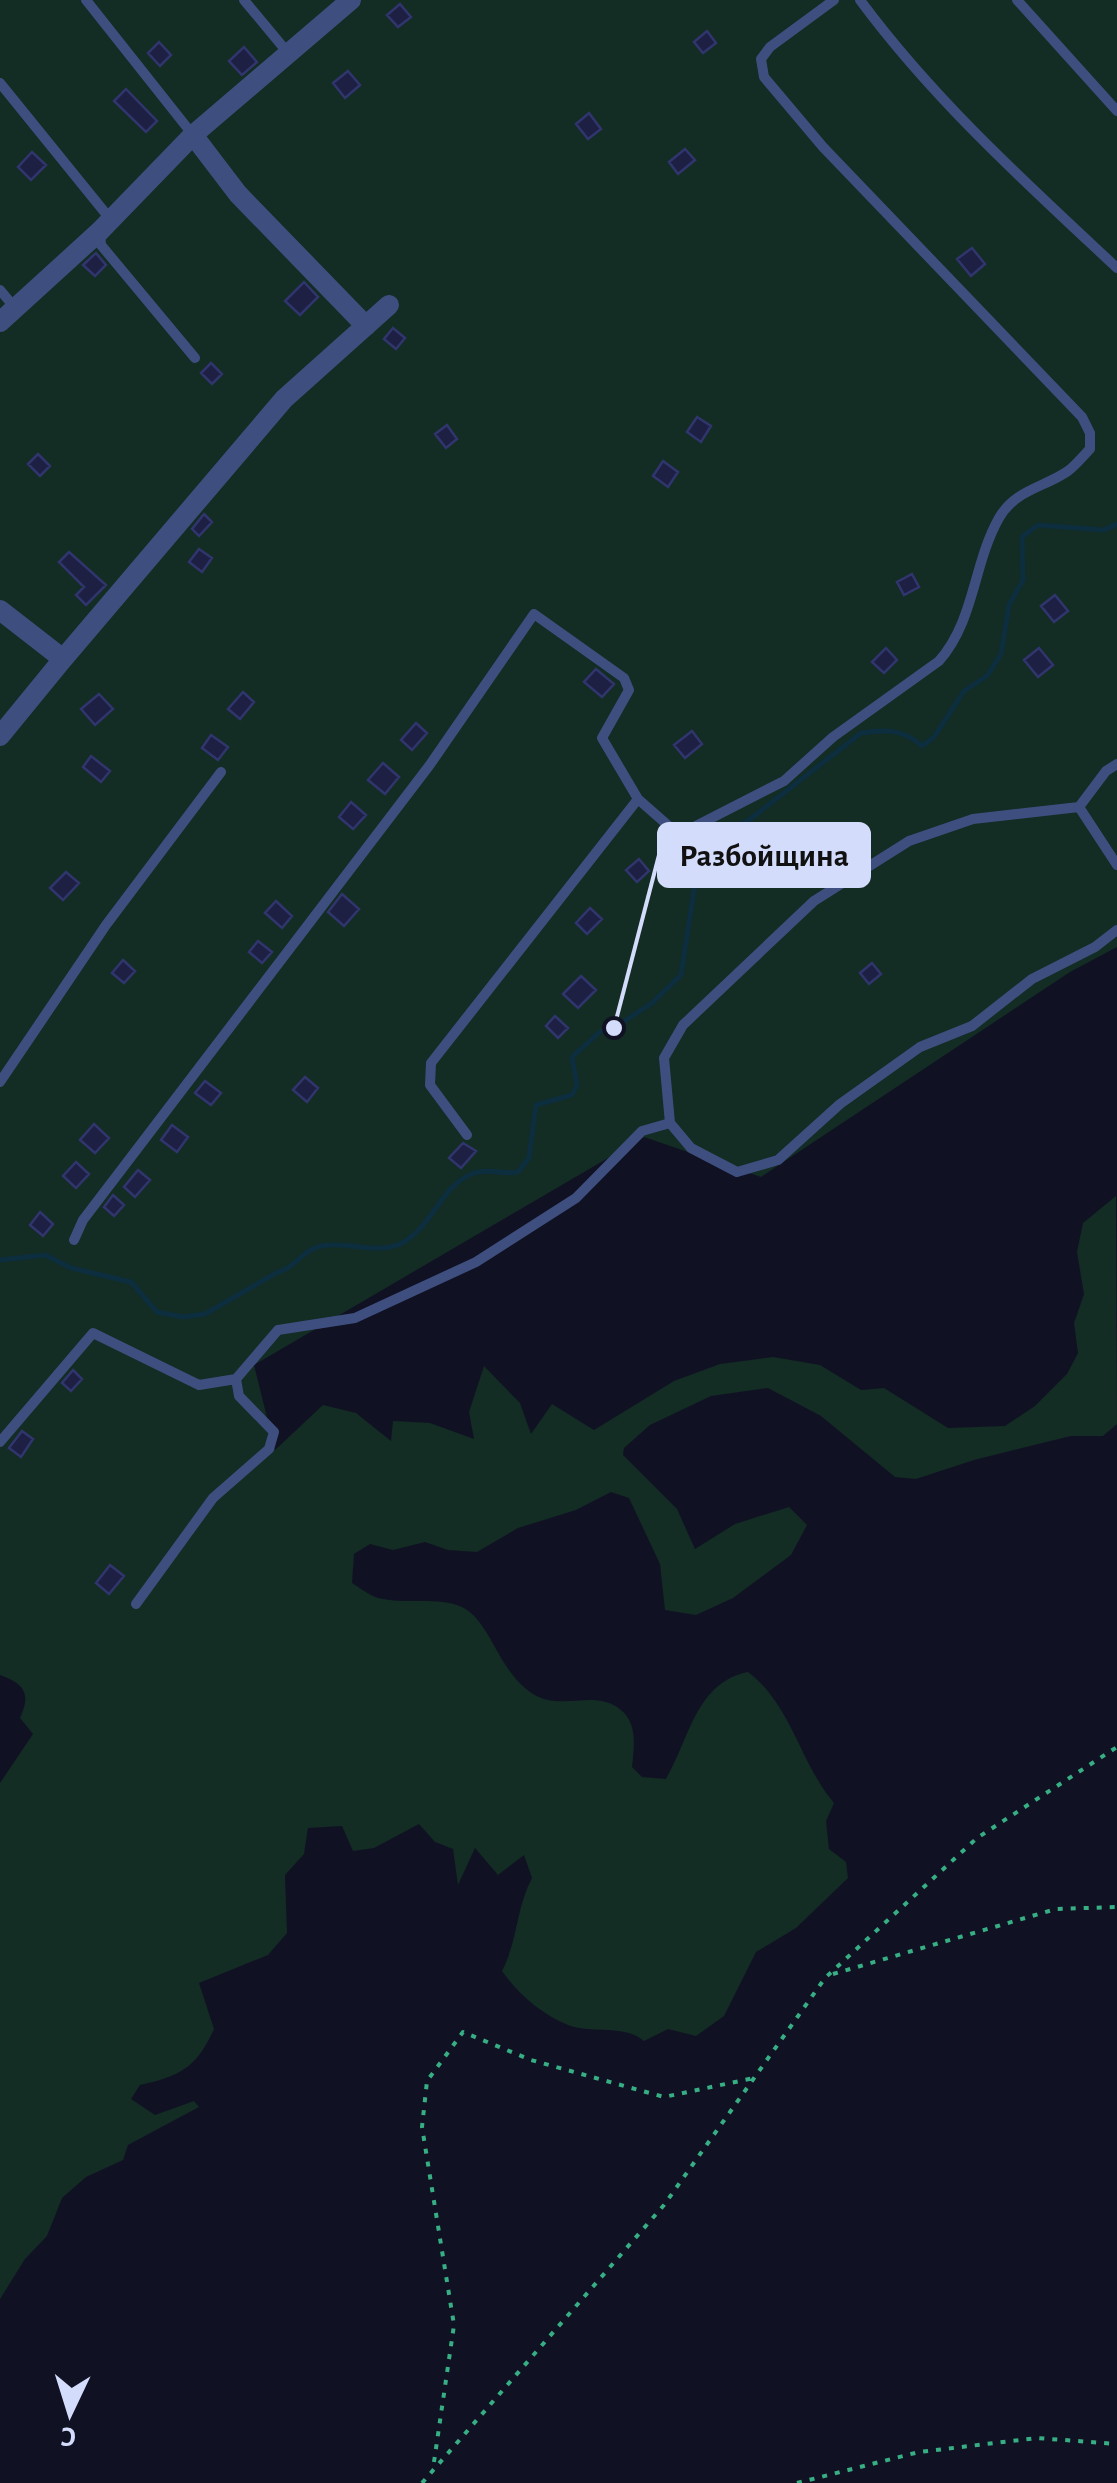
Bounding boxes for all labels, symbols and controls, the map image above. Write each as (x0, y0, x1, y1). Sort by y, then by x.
callout: Разбойщина (659, 824, 869, 886)
text: Разбойщина (679, 840, 849, 872)
north arrow (20, 2363, 120, 2463)
text: С (60, 2421, 77, 2450)

